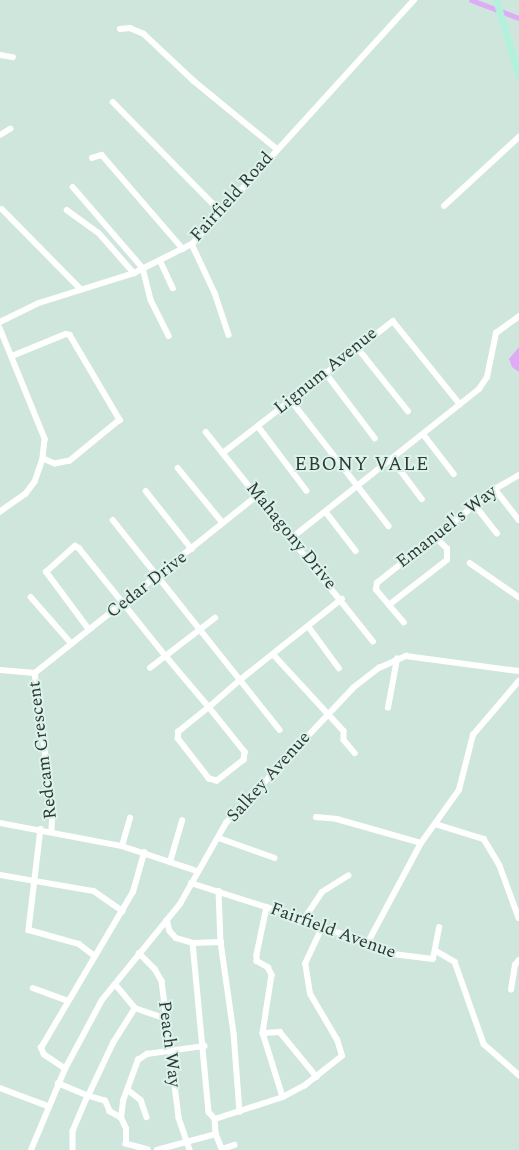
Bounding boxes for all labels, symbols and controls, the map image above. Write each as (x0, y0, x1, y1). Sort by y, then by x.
street label: Fairfield Road (186, 148, 278, 246)
street label: Lignum Avenue (270, 323, 382, 419)
district label: EBONY VALE (293, 454, 431, 476)
street label: Mahagony Drive (241, 478, 341, 594)
street label: Emanuel's Way (392, 481, 502, 573)
street label: Cedar Drive (102, 547, 192, 623)
street label: Redcam Crescent (24, 680, 62, 820)
street label: Salkey Avenue (223, 727, 315, 827)
street label: Fairfield Avenue (267, 898, 399, 964)
street label: Peach Way (153, 1000, 185, 1088)

